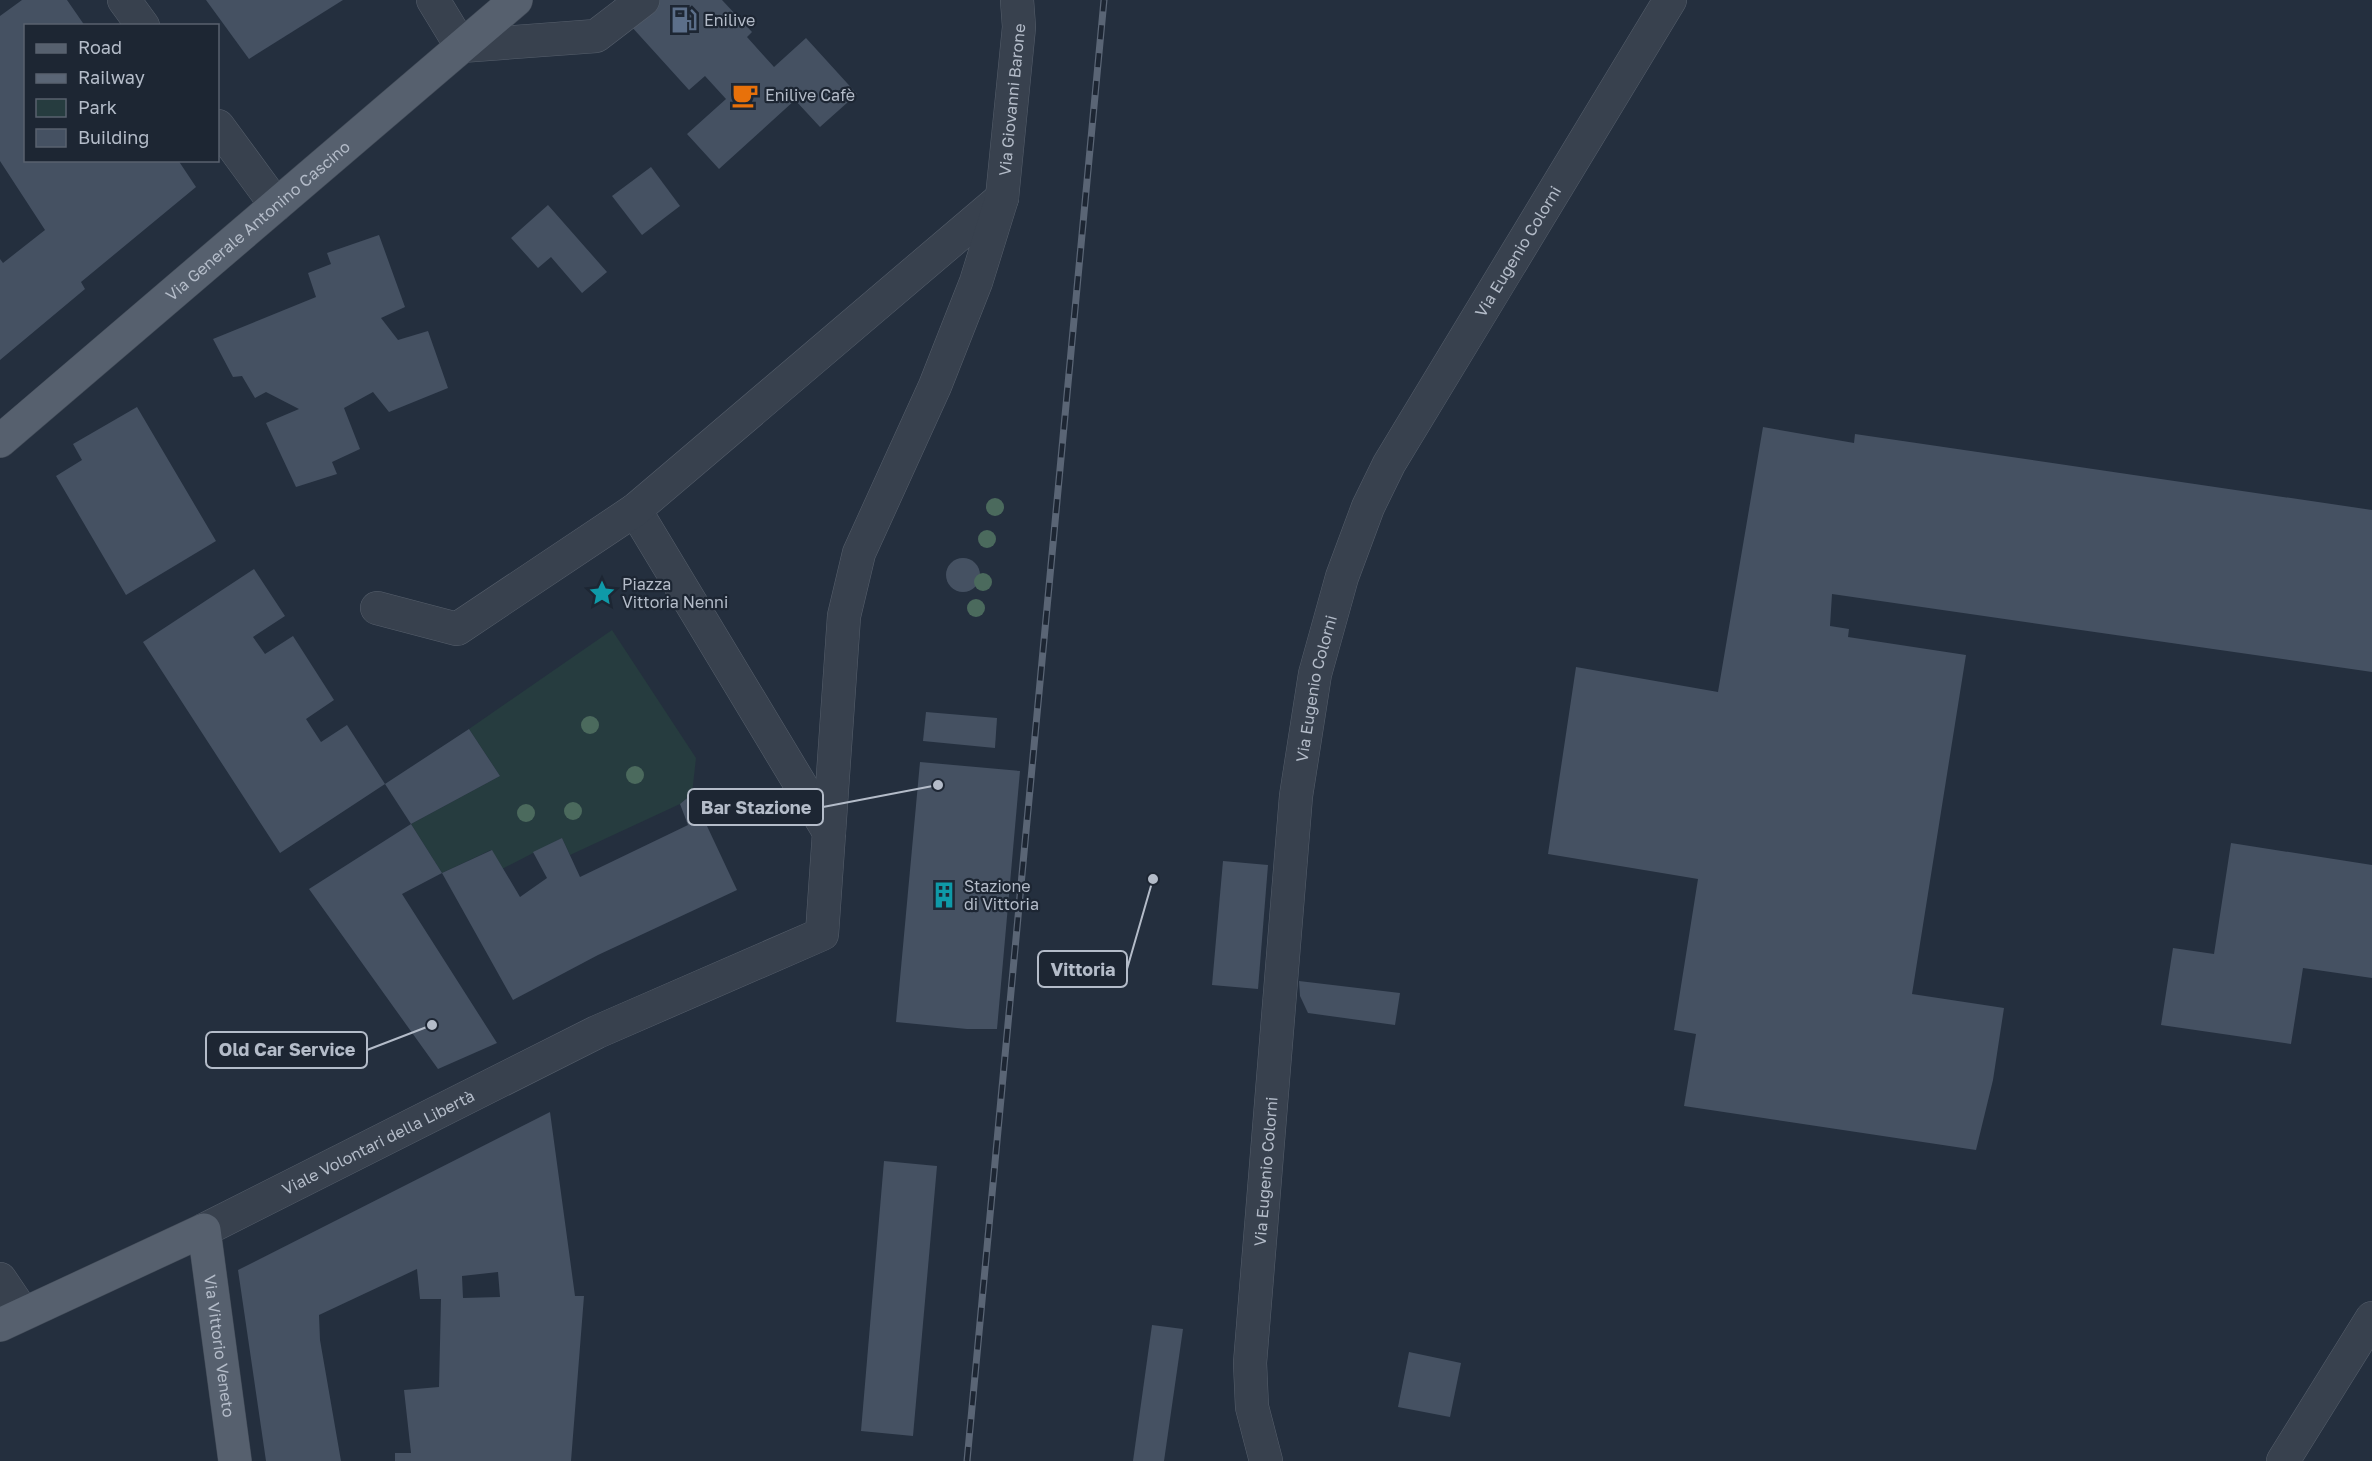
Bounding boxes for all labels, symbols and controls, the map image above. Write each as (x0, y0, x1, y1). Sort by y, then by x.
fuel station icon: Enilive (669, 5, 699, 35)
place label: Enilive (704, 10, 755, 30)
street label: Via Giovanni Barone (994, 23, 1029, 177)
legend (24, 24, 219, 162)
text: Road (78, 36, 122, 58)
text: Railway (78, 66, 145, 88)
cafe icon: Enilive Cafè (730, 80, 760, 110)
place label: Enilive Cafè (765, 85, 855, 105)
text: Park (78, 96, 117, 118)
text: Building (78, 126, 149, 148)
street label: Via Generale Antonino Cascino (161, 136, 354, 305)
street label: Via Eugenio Colorni (1470, 182, 1565, 321)
place label: Piazza Vittoria Nenni (622, 574, 728, 612)
place icon: Piazza Vittoria Nenni (587, 578, 617, 608)
street label: Via Eugenio Colorni (1291, 613, 1341, 764)
callout: Bar Stazione (688, 789, 823, 825)
text: Bar Stazione (701, 796, 812, 818)
place label: Stazione di Vittoria (964, 876, 1039, 914)
building icon: Stazione di Vittoria (929, 880, 959, 910)
callout: Vittoria (1038, 951, 1127, 987)
text: Vittoria (1050, 958, 1116, 980)
callout: Old Car Service (206, 1032, 367, 1068)
text: Old Car Service (219, 1038, 356, 1060)
street label: Viale Volontari della Libertà (279, 1085, 478, 1199)
street label: Via Eugenio Colorni (1250, 1096, 1282, 1247)
street label: Via Vittorio Veneto (200, 1273, 239, 1418)

